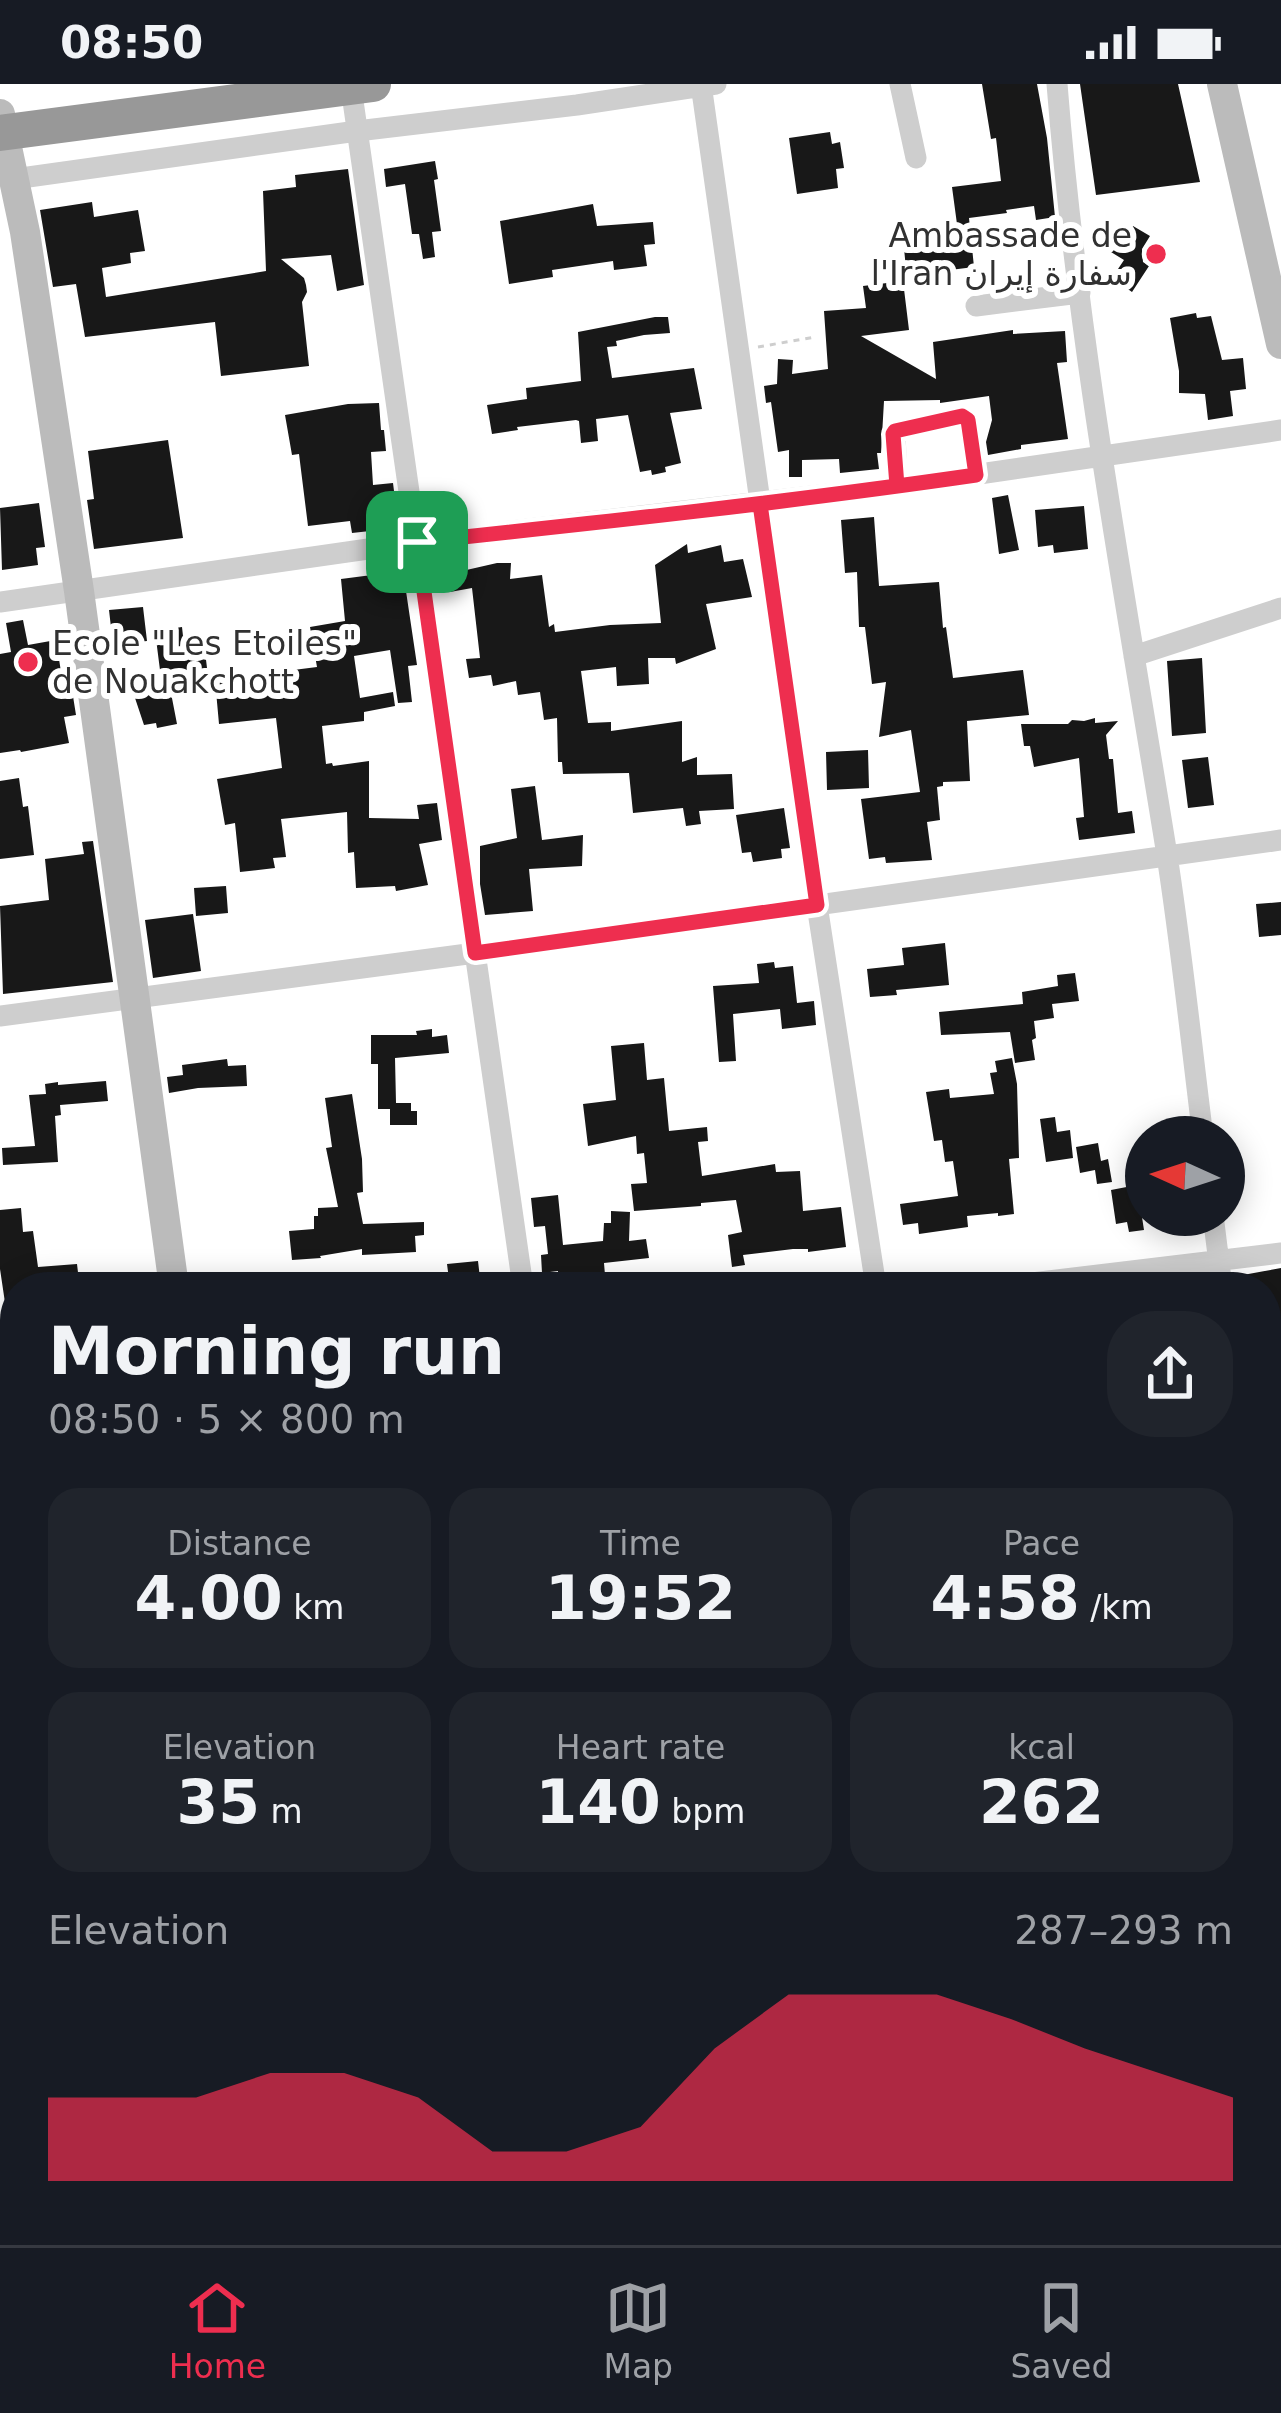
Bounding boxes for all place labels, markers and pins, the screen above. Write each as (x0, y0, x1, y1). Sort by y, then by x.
place label: Ambassade de l'Iran سفارة إيران (871, 216, 1132, 294)
marker: Ambassade de l'Iran سفارة إيران (1143, 241, 1169, 267)
pin (366, 491, 468, 593)
place label: Ecole "Les Etoiles" de Nouakchott (52, 624, 357, 701)
marker: Ecole "Les Etoiles" de Nouakchott (15, 649, 41, 675)

